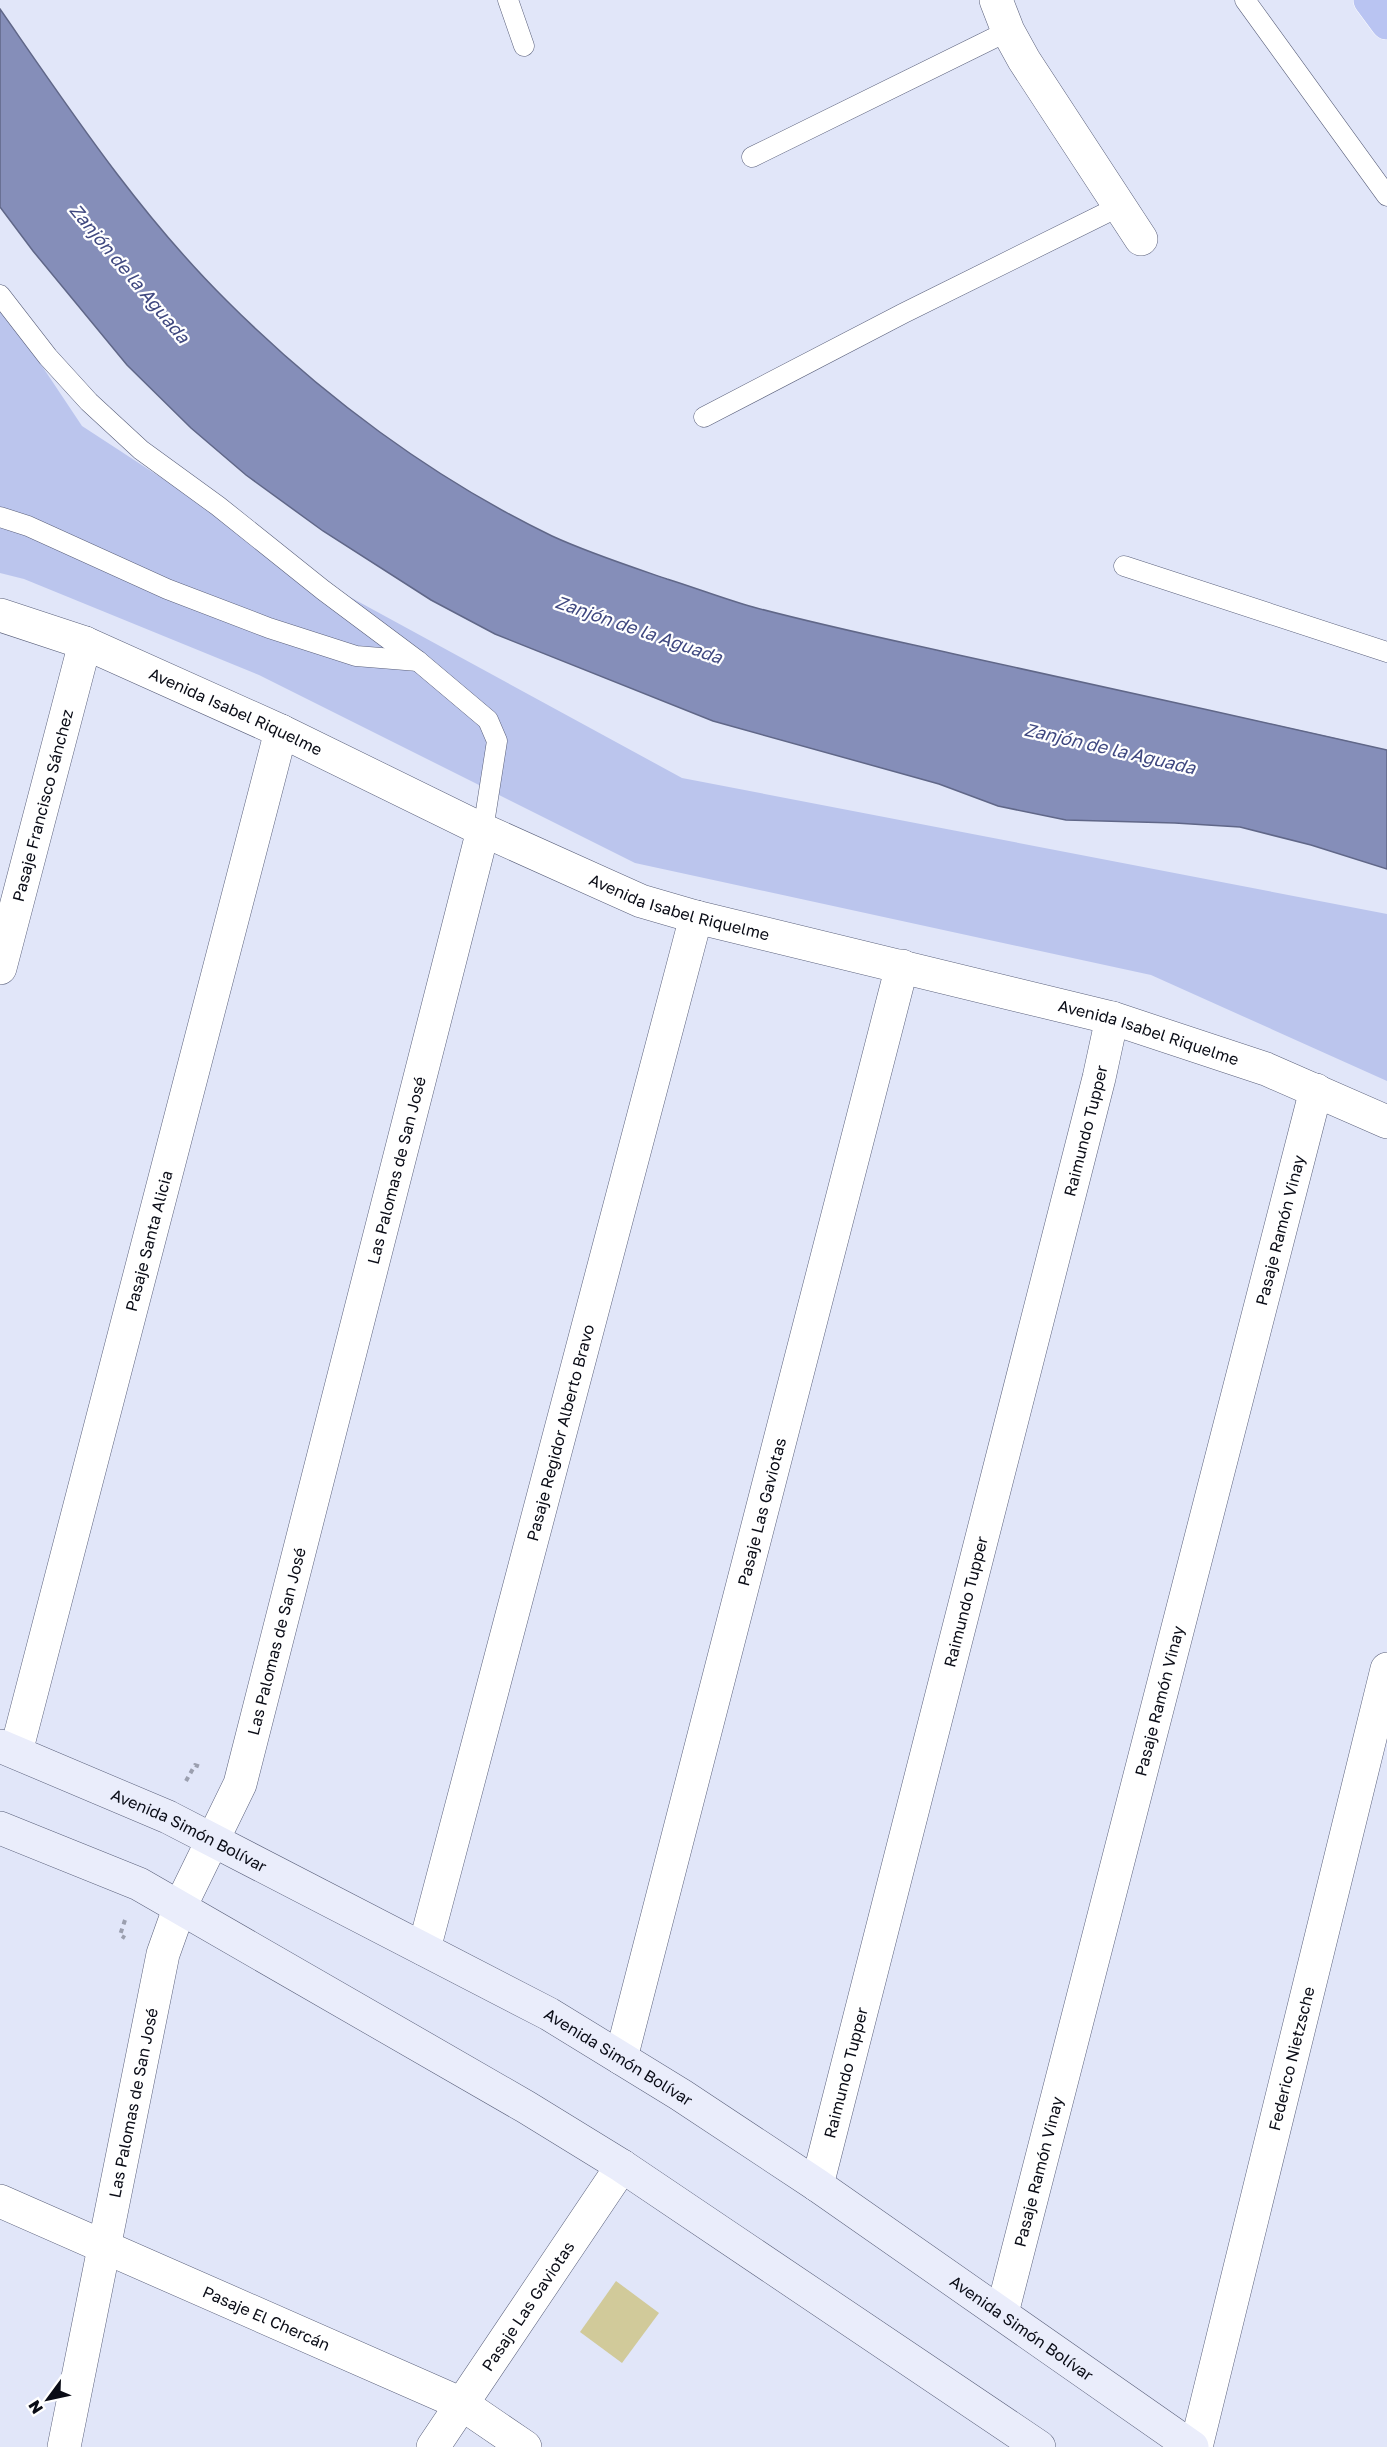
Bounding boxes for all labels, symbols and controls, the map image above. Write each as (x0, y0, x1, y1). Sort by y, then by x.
water label: Zanjón de la Aguada (65, 199, 195, 348)
water label: Zanjón de la Aguada (553, 590, 726, 668)
street label: Avenida Isabel Riquelme (146, 663, 326, 760)
street label: Pasaje Francisco Sánchez (8, 707, 77, 904)
water label: Zanjón de la Aguada (1022, 718, 1198, 779)
street label: Avenida Isabel Riquelme (586, 869, 772, 944)
street label: Avenida Isabel Riquelme (1056, 995, 1242, 1069)
street label: Raimundo Tupper (1059, 1063, 1112, 1198)
street label: Las Palomas de San José (363, 1074, 430, 1266)
street label: Pasaje Ramón Vinay (1251, 1153, 1309, 1307)
street label: Pasaje Santa Alicia (121, 1168, 177, 1314)
street label: Pasaje Regidor Alberto Bravo (522, 1322, 598, 1543)
street label: Pasaje Las Gaviotas (733, 1436, 790, 1588)
street label: Raimundo Tupper (939, 1534, 992, 1669)
street label: Las Palomas de San José (243, 1545, 310, 1737)
street label: Pasaje Ramón Vinay (1130, 1624, 1188, 1778)
street label: Avenida Simón Bolívar (108, 1784, 270, 1876)
street label: Federico Nietzsche (1264, 1984, 1319, 2133)
street label: Avenida Simón Bolívar (541, 2004, 697, 2110)
street label: Raimundo Tupper (819, 2005, 872, 2140)
street label: Las Palomas de San José (104, 2006, 162, 2199)
street label: Pasaje Ramón Vinay (1009, 2094, 1067, 2249)
street label: Pasaje Las Gaviotas (477, 2237, 579, 2375)
street label: Avenida Simón Bolívar (946, 2271, 1097, 2385)
street label: Pasaje El Chercán (200, 2281, 333, 2355)
north arrow (18, 2369, 78, 2429)
text: N (24, 2397, 47, 2418)

